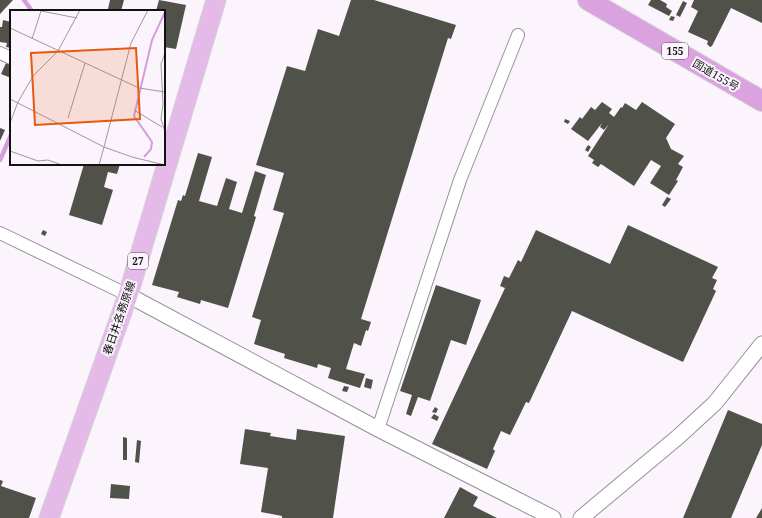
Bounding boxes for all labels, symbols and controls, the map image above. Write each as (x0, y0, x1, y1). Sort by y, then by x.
inset map (10, 10, 165, 165)
road number: 155 (662, 43, 688, 59)
street label: 国道155号 (690, 55, 742, 94)
road number: 27 (128, 253, 148, 269)
street label: 春日井各務原線 (99, 279, 138, 357)

